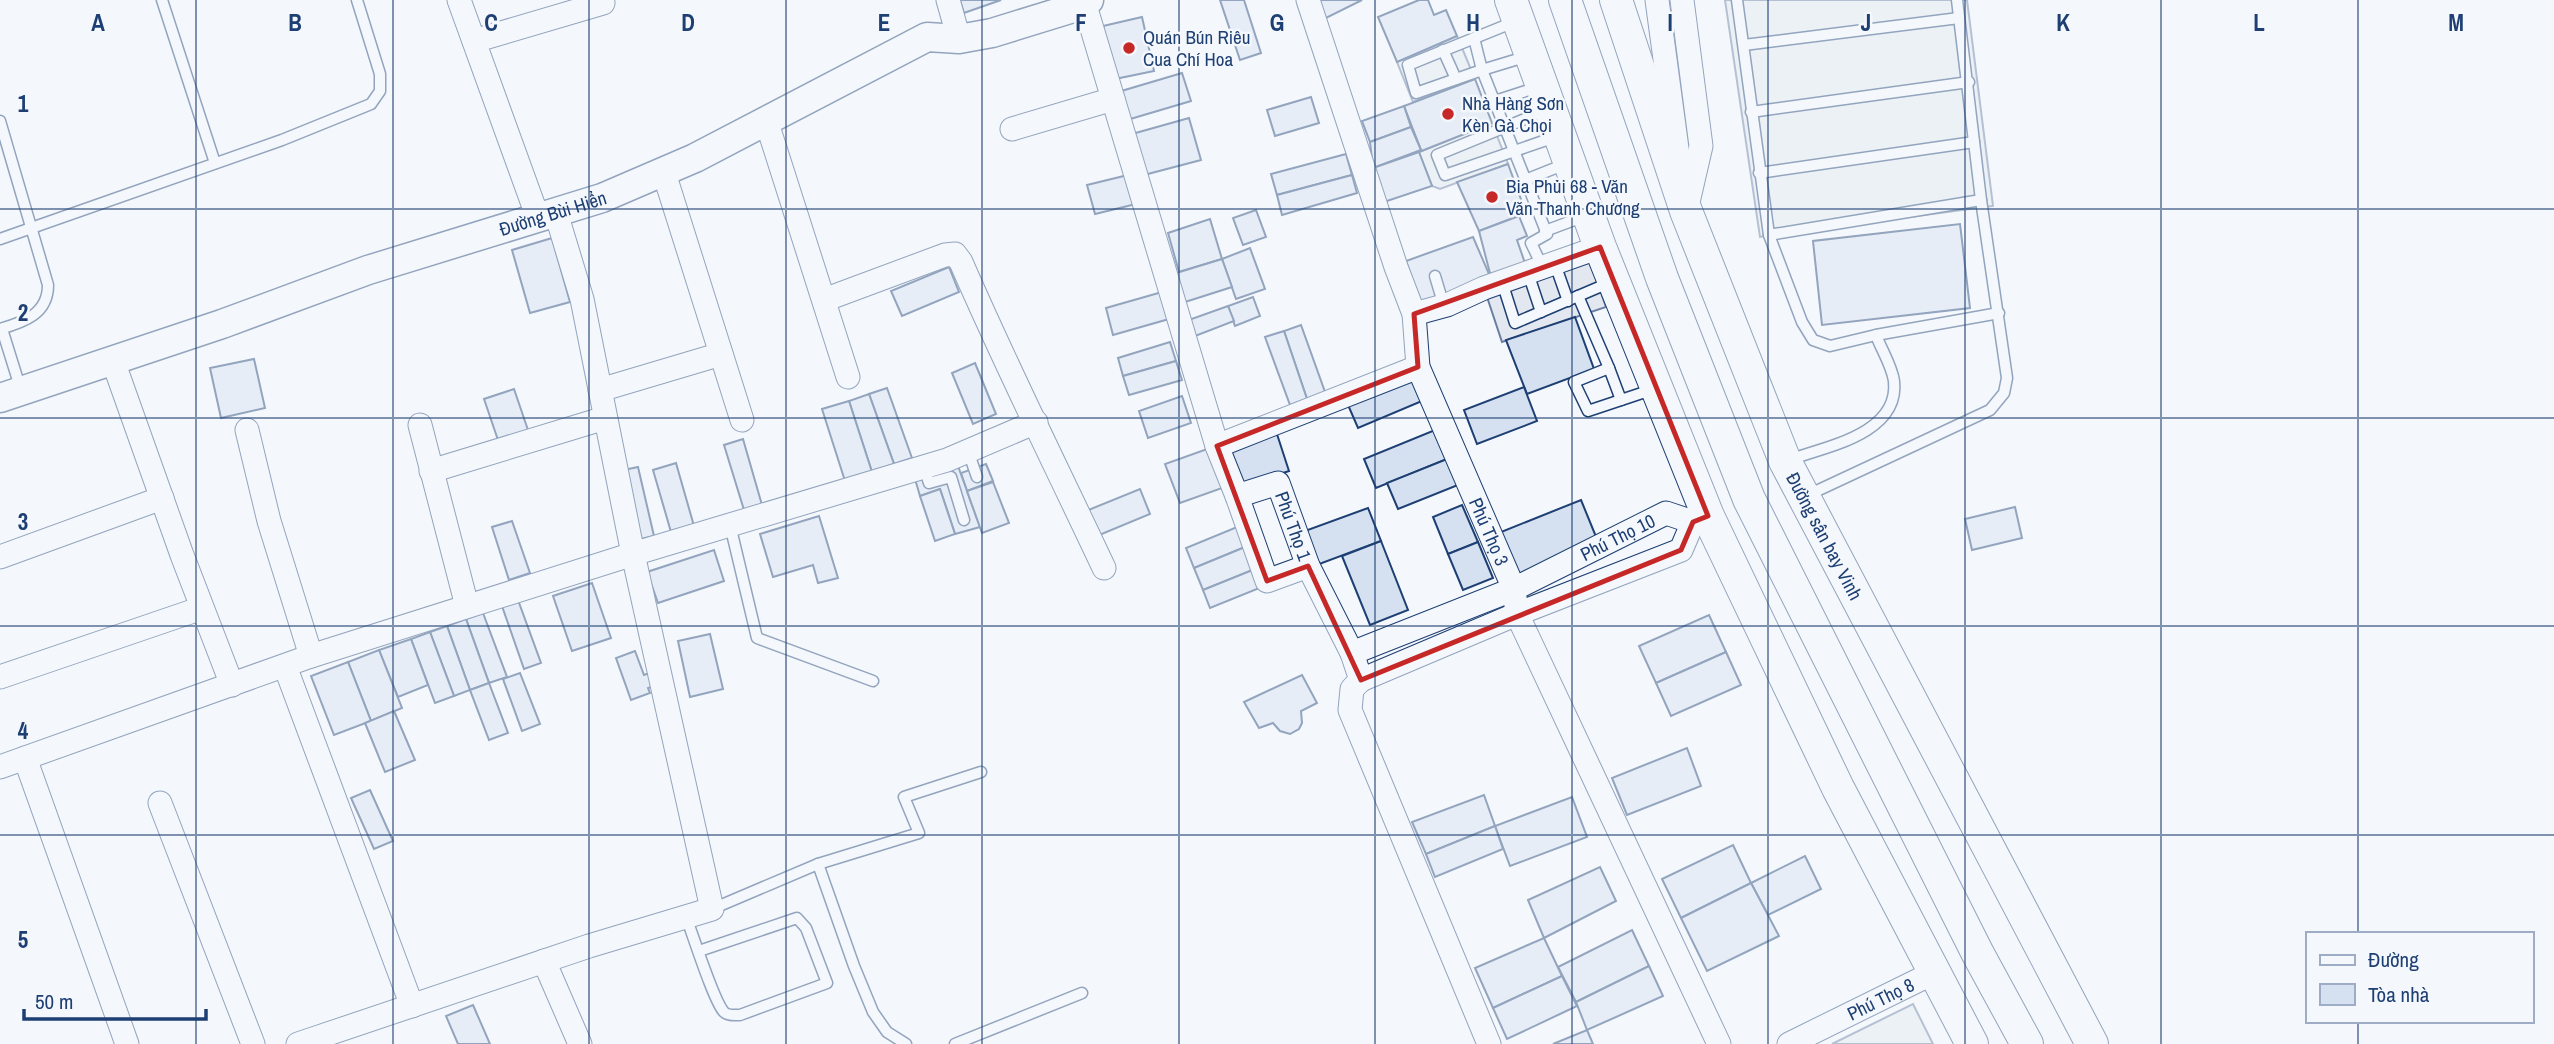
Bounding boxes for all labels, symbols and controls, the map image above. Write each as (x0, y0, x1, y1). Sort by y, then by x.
text: A (91, 7, 105, 38)
text: B (288, 7, 302, 38)
text: C (484, 7, 498, 38)
text: D (681, 7, 695, 38)
text: E (878, 7, 890, 38)
text: F (1075, 7, 1087, 38)
text: G (1270, 7, 1284, 38)
text: H (1466, 7, 1480, 38)
text: I (1667, 7, 1673, 38)
text: J (1861, 7, 1871, 38)
text: K (2056, 7, 2070, 38)
text: L (2253, 7, 2265, 38)
text: M (2448, 7, 2464, 38)
place label: Quán Bún Riêu Cua Chí Hoa (1143, 24, 1250, 72)
marker: Quán Bún Riêu Cua Chí Hoa (1121, 40, 1137, 56)
text: 1 (18, 88, 29, 119)
place label: Nhà Hàng Sơn Kèn Gà Chọi (1462, 90, 1564, 138)
marker: Nhà Hàng Sơn Kèn Gà Chọi (1440, 106, 1456, 122)
place label: Bia Phủi 68 - Văn Văn Thanh Chương (1506, 173, 1640, 221)
street label: Đường Bùi Hiển (496, 184, 610, 242)
marker: Bia Phủi 68 - Văn Văn Thanh Chương (1484, 189, 1500, 205)
text: 2 (18, 297, 28, 328)
street label: Đường sân bay Vinh (1780, 468, 1869, 605)
street label: Phú Thọ 1 (1269, 488, 1318, 564)
street label: Phú Thọ 3 (1463, 494, 1515, 570)
text: 3 (18, 506, 28, 537)
street label: Phú Thọ 10 (1576, 508, 1659, 567)
text: 4 (18, 715, 29, 746)
text: 5 (18, 924, 28, 955)
legend (2306, 932, 2533, 1023)
text: Đường (2368, 945, 2419, 974)
street label: Phú Thọ 8 (1843, 971, 1918, 1026)
scale bar (24, 978, 206, 1022)
text: Tòa nhà (2368, 980, 2430, 1009)
text: 50 m (35, 987, 73, 1016)

